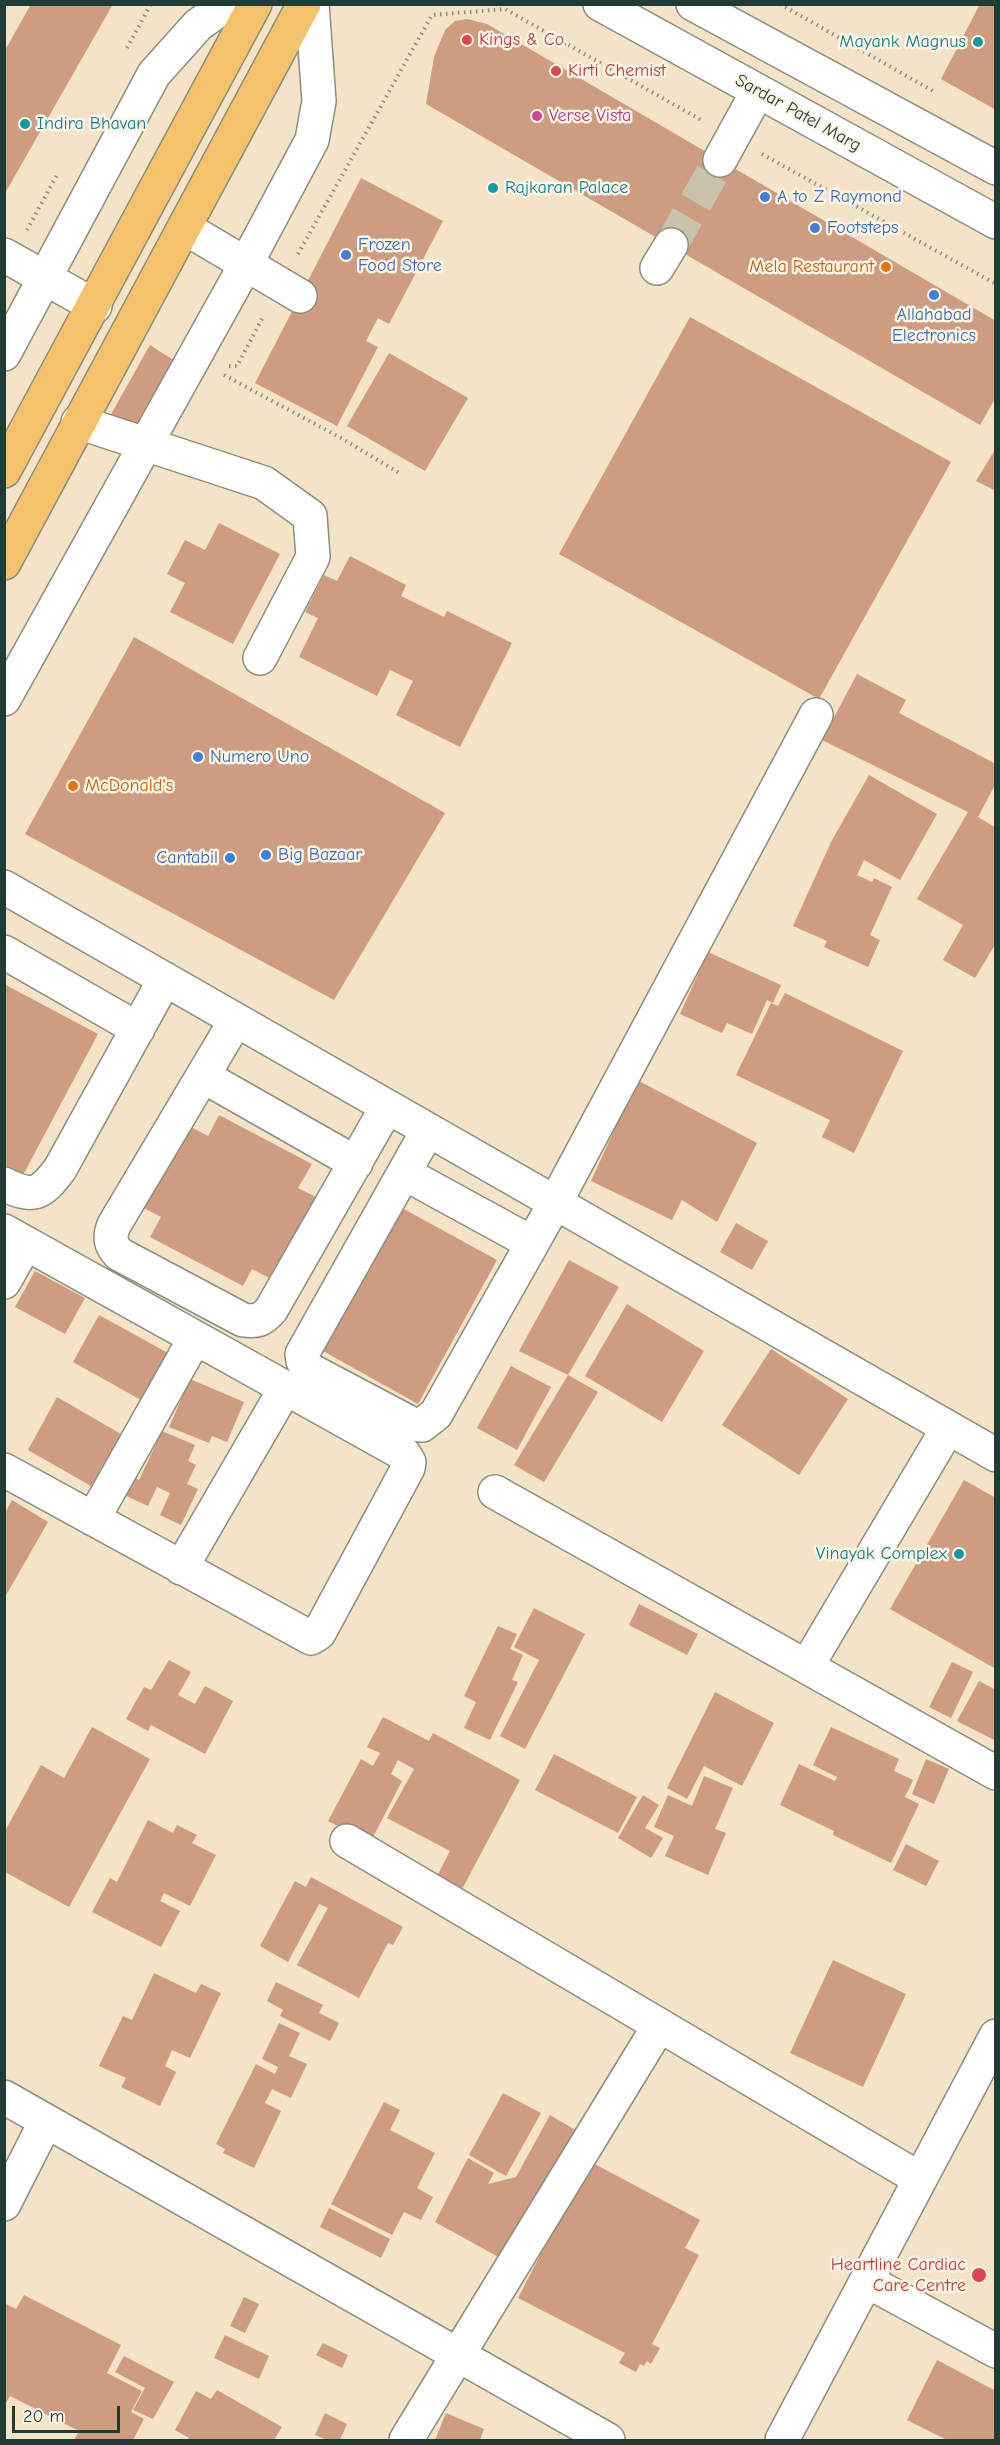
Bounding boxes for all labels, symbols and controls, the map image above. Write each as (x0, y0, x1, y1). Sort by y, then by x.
place label: Kings & Co. (479, 29, 567, 51)
place label: Mayank Magnus (839, 31, 966, 53)
marker: Kings & Co. (460, 33, 474, 47)
marker: Mayank Magnus (971, 35, 985, 49)
place label: Kirti Chemist (568, 60, 666, 82)
marker: Kirti Chemist (549, 64, 563, 78)
street label: Sardar Patel Marg (731, 69, 865, 157)
place label: Verse Vista (549, 105, 631, 127)
marker: Verse Vista (530, 109, 544, 123)
place label: Indira Bhavan (37, 113, 146, 135)
marker: Indira Bhavan (18, 117, 32, 131)
place label: Rajkaran Palace (505, 177, 628, 199)
marker: Rajkaran Palace (486, 181, 500, 195)
place label: A to Z Raymond (777, 186, 902, 208)
marker: A to Z Raymond (758, 190, 772, 204)
place label: Footsteps (827, 217, 898, 239)
marker: Footsteps (808, 221, 822, 235)
place label: Frozen Food Store (358, 234, 442, 276)
marker: Frozen Food Store (339, 248, 353, 262)
place label: Mela Restaurant (749, 256, 874, 278)
marker: Mela Restaurant (879, 260, 893, 274)
marker: Allahabad Electronics (927, 288, 941, 302)
place label: Allahabad Electronics (892, 304, 976, 346)
place label: Numero Uno (210, 746, 309, 768)
marker: Numero Uno (191, 750, 205, 764)
place label: McDonald's (85, 775, 173, 797)
marker: McDonald's (66, 779, 80, 793)
place label: Big Bazaar (278, 844, 362, 866)
place label: Cantabil (156, 847, 218, 869)
marker: Big Bazaar (259, 848, 273, 862)
marker: Cantabil (223, 851, 237, 865)
place label: Vinayak Complex (816, 1543, 947, 1565)
marker: Vinayak Complex (952, 1547, 966, 1561)
place label: Heartline Cardiac Care Centre (831, 2254, 966, 2296)
marker: Heartline Cardiac Care Centre (970, 2266, 988, 2284)
scale bar (15, 2394, 123, 2432)
text: 20 m (23, 2406, 64, 2427)

